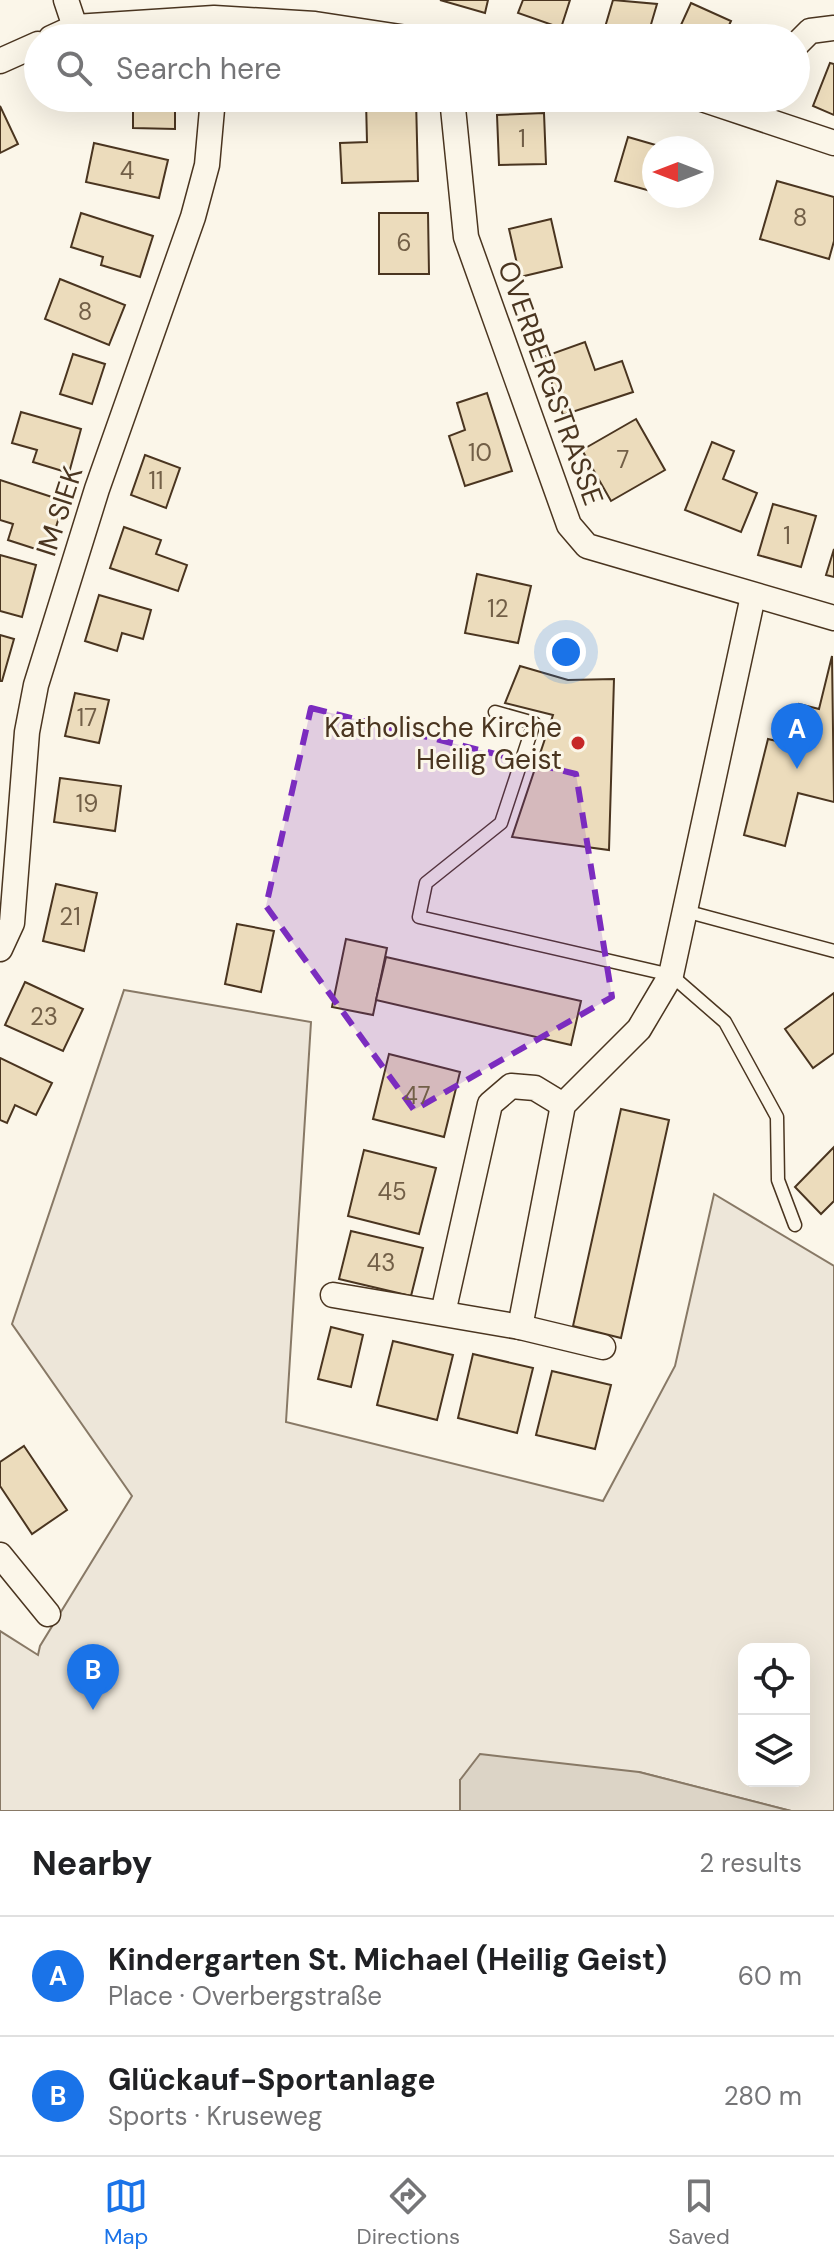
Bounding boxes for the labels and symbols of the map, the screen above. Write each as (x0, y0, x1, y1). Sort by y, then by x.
house number: 1 (518, 123, 526, 154)
north arrow (642, 136, 714, 208)
house number: 4 (120, 155, 134, 186)
house number: 8 (793, 202, 807, 233)
house number: 6 (396, 227, 412, 258)
street label: OVERBERGSTRASSE (489, 256, 612, 511)
house number: 8 (78, 296, 92, 327)
house number: 10 (468, 437, 492, 468)
house number: 7 (617, 444, 629, 475)
street label: IM SIEK (28, 461, 91, 561)
house number: 11 (149, 465, 163, 496)
house number: 1 (783, 520, 791, 551)
house number: 12 (487, 593, 509, 624)
your location (546, 632, 586, 672)
house number: 17 (77, 702, 97, 733)
pin: A (771, 703, 823, 769)
place label: Katholische Kirche Heilig Geist (324, 709, 562, 778)
marker: Katholische Kirche Heilig Geist (569, 734, 587, 752)
house number: 19 (76, 788, 98, 819)
house number: 21 (59, 901, 81, 932)
house number: 23 (30, 1001, 58, 1032)
house number: 47 (403, 1080, 431, 1111)
house number: 45 (377, 1176, 407, 1207)
house number: 43 (367, 1247, 395, 1278)
pin: B (67, 1644, 119, 1710)

